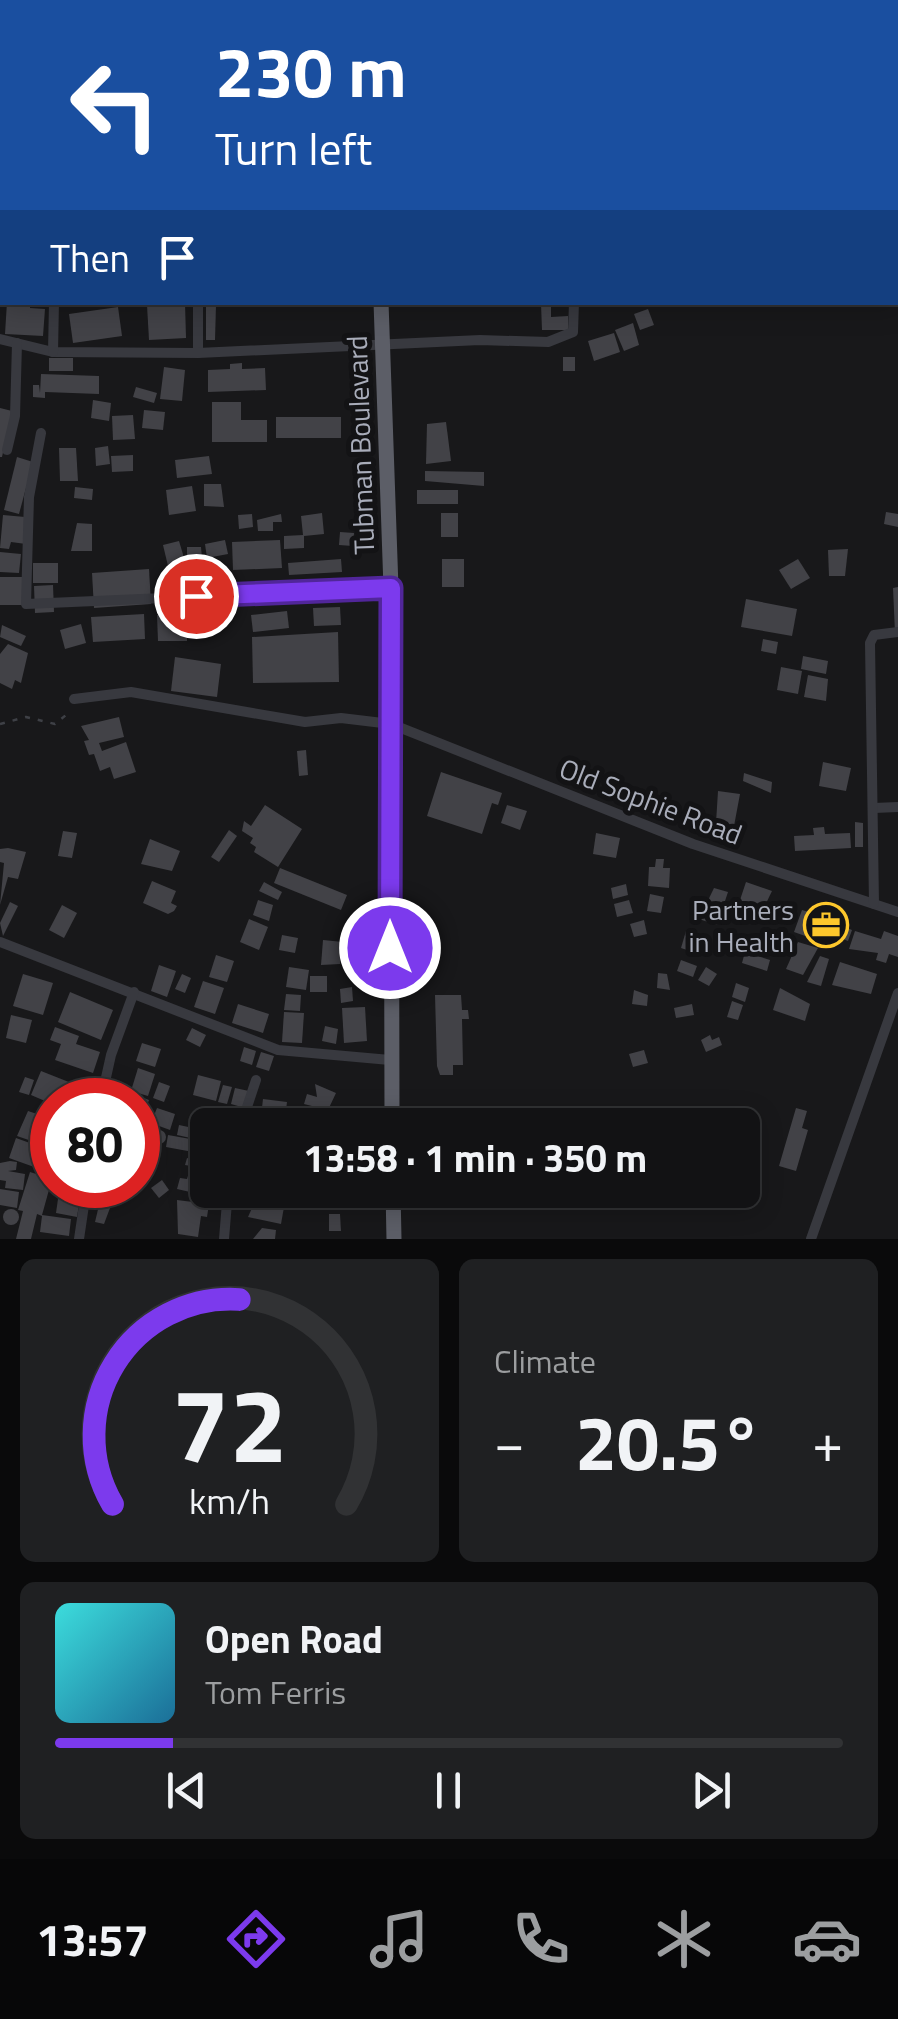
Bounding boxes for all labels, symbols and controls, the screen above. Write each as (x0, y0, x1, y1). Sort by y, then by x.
text: 230 m (215, 18, 407, 124)
icon: left (50, 40, 180, 170)
text: Turn left (215, 114, 372, 182)
text: Then (50, 229, 130, 287)
icon: arrive (150, 230, 205, 285)
street label: Tubman Boulevard (335, 335, 385, 555)
pin (154, 554, 239, 639)
icon: arrive (169, 569, 224, 624)
street label: Old Sophie Road (553, 746, 749, 856)
place label: Partners in Health (688, 888, 794, 963)
position arrow (338, 896, 442, 1000)
office icon: Partners in Health (803, 902, 849, 948)
speed limit sign: 80 (30, 1078, 160, 1208)
text: 13:58 · 1 min · 350 m (303, 1129, 647, 1187)
text: Climate (494, 1337, 596, 1385)
text: 72 (171, 1344, 288, 1502)
text: 20.5° (575, 1385, 762, 1499)
text: − (494, 1400, 525, 1483)
text: + (812, 1400, 843, 1483)
text: km/h (189, 1473, 270, 1528)
text: Open Road (205, 1610, 383, 1668)
text: Tom Ferris (205, 1668, 346, 1716)
icon: previous (159, 1763, 214, 1818)
icon: pause (421, 1763, 476, 1818)
icon: next (684, 1763, 739, 1818)
icon: directions (221, 1904, 291, 1974)
icon: music (364, 1904, 434, 1974)
icon: phone (506, 1904, 576, 1974)
icon: climate (649, 1904, 719, 1974)
icon: car (792, 1904, 862, 1974)
text: 13:57 (36, 1905, 149, 1973)

